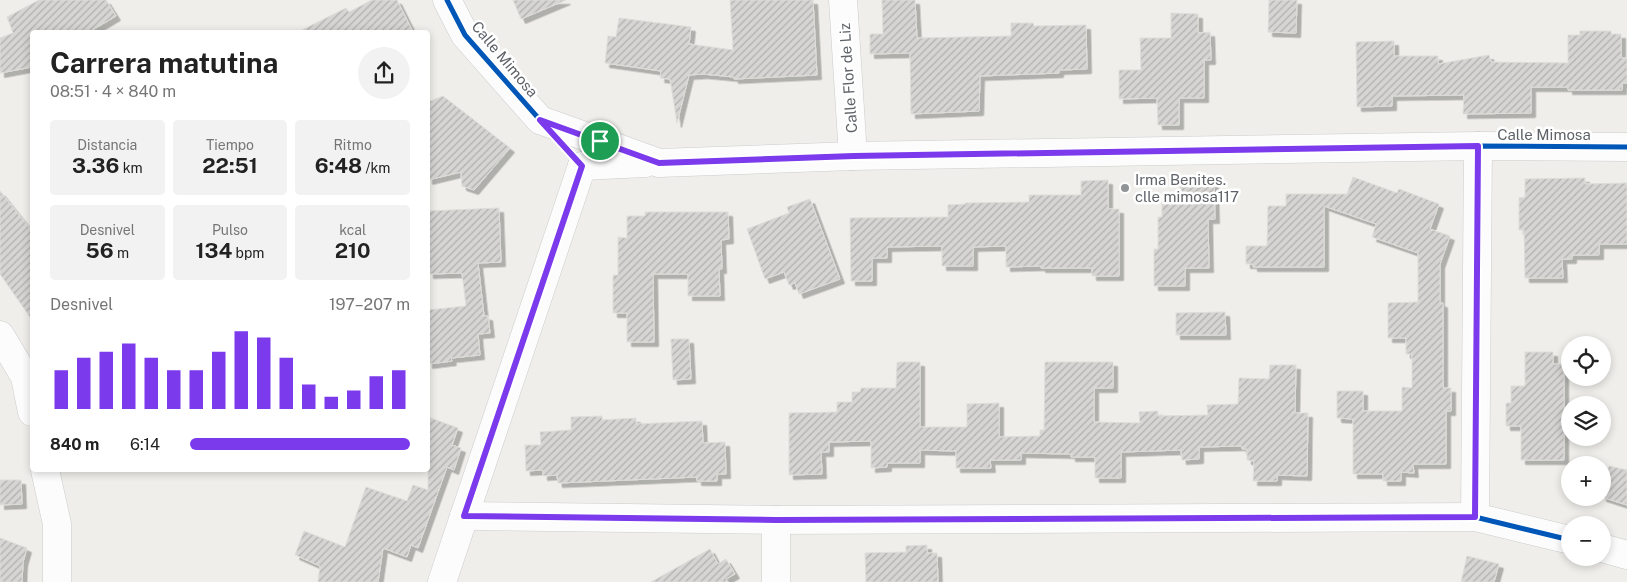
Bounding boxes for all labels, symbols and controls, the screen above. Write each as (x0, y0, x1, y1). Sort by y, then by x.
street label: Calle Mimosa (468, 18, 542, 100)
street label: Calle Flor de Liz (836, 22, 860, 134)
text: Carrera matutina (50, 46, 278, 79)
button: share (358, 47, 410, 99)
text: 08:51 · 4 × 840 m (50, 82, 176, 101)
pin (579, 120, 621, 162)
street label: Calle Mimosa (1497, 126, 1591, 143)
icon: arrive (586, 127, 614, 155)
text: Distancia (77, 137, 137, 153)
text: Tiempo (206, 137, 254, 153)
text: Ritmo (333, 137, 372, 153)
text: 3.36 (72, 153, 119, 178)
text: 22:51 (202, 153, 258, 178)
text: 6:48 (315, 153, 362, 178)
text: km (119, 160, 143, 176)
text: /km (362, 160, 390, 176)
place label: Irma Benites. clle mimosa117 (1135, 171, 1239, 205)
marker: Irma Benites. clle mimosa117 (1119, 182, 1131, 194)
text: Desnivel (80, 222, 135, 238)
text: Pulso (212, 222, 248, 238)
text: kcal (339, 222, 366, 238)
text: 56 (86, 238, 114, 263)
text: 134 (196, 238, 232, 263)
text: 210 (335, 238, 371, 263)
text: m (114, 245, 129, 261)
text: bpm (232, 245, 264, 261)
text: Desnivel (50, 295, 113, 314)
text: 197–207 m (329, 295, 410, 314)
map controls (1561, 336, 1611, 566)
button: locate (1561, 336, 1611, 386)
button: layers (1561, 396, 1611, 446)
text: 840 m (50, 435, 99, 454)
text: 6:14 (130, 435, 160, 454)
button: + (1561, 456, 1611, 506)
button: − (1561, 516, 1611, 566)

